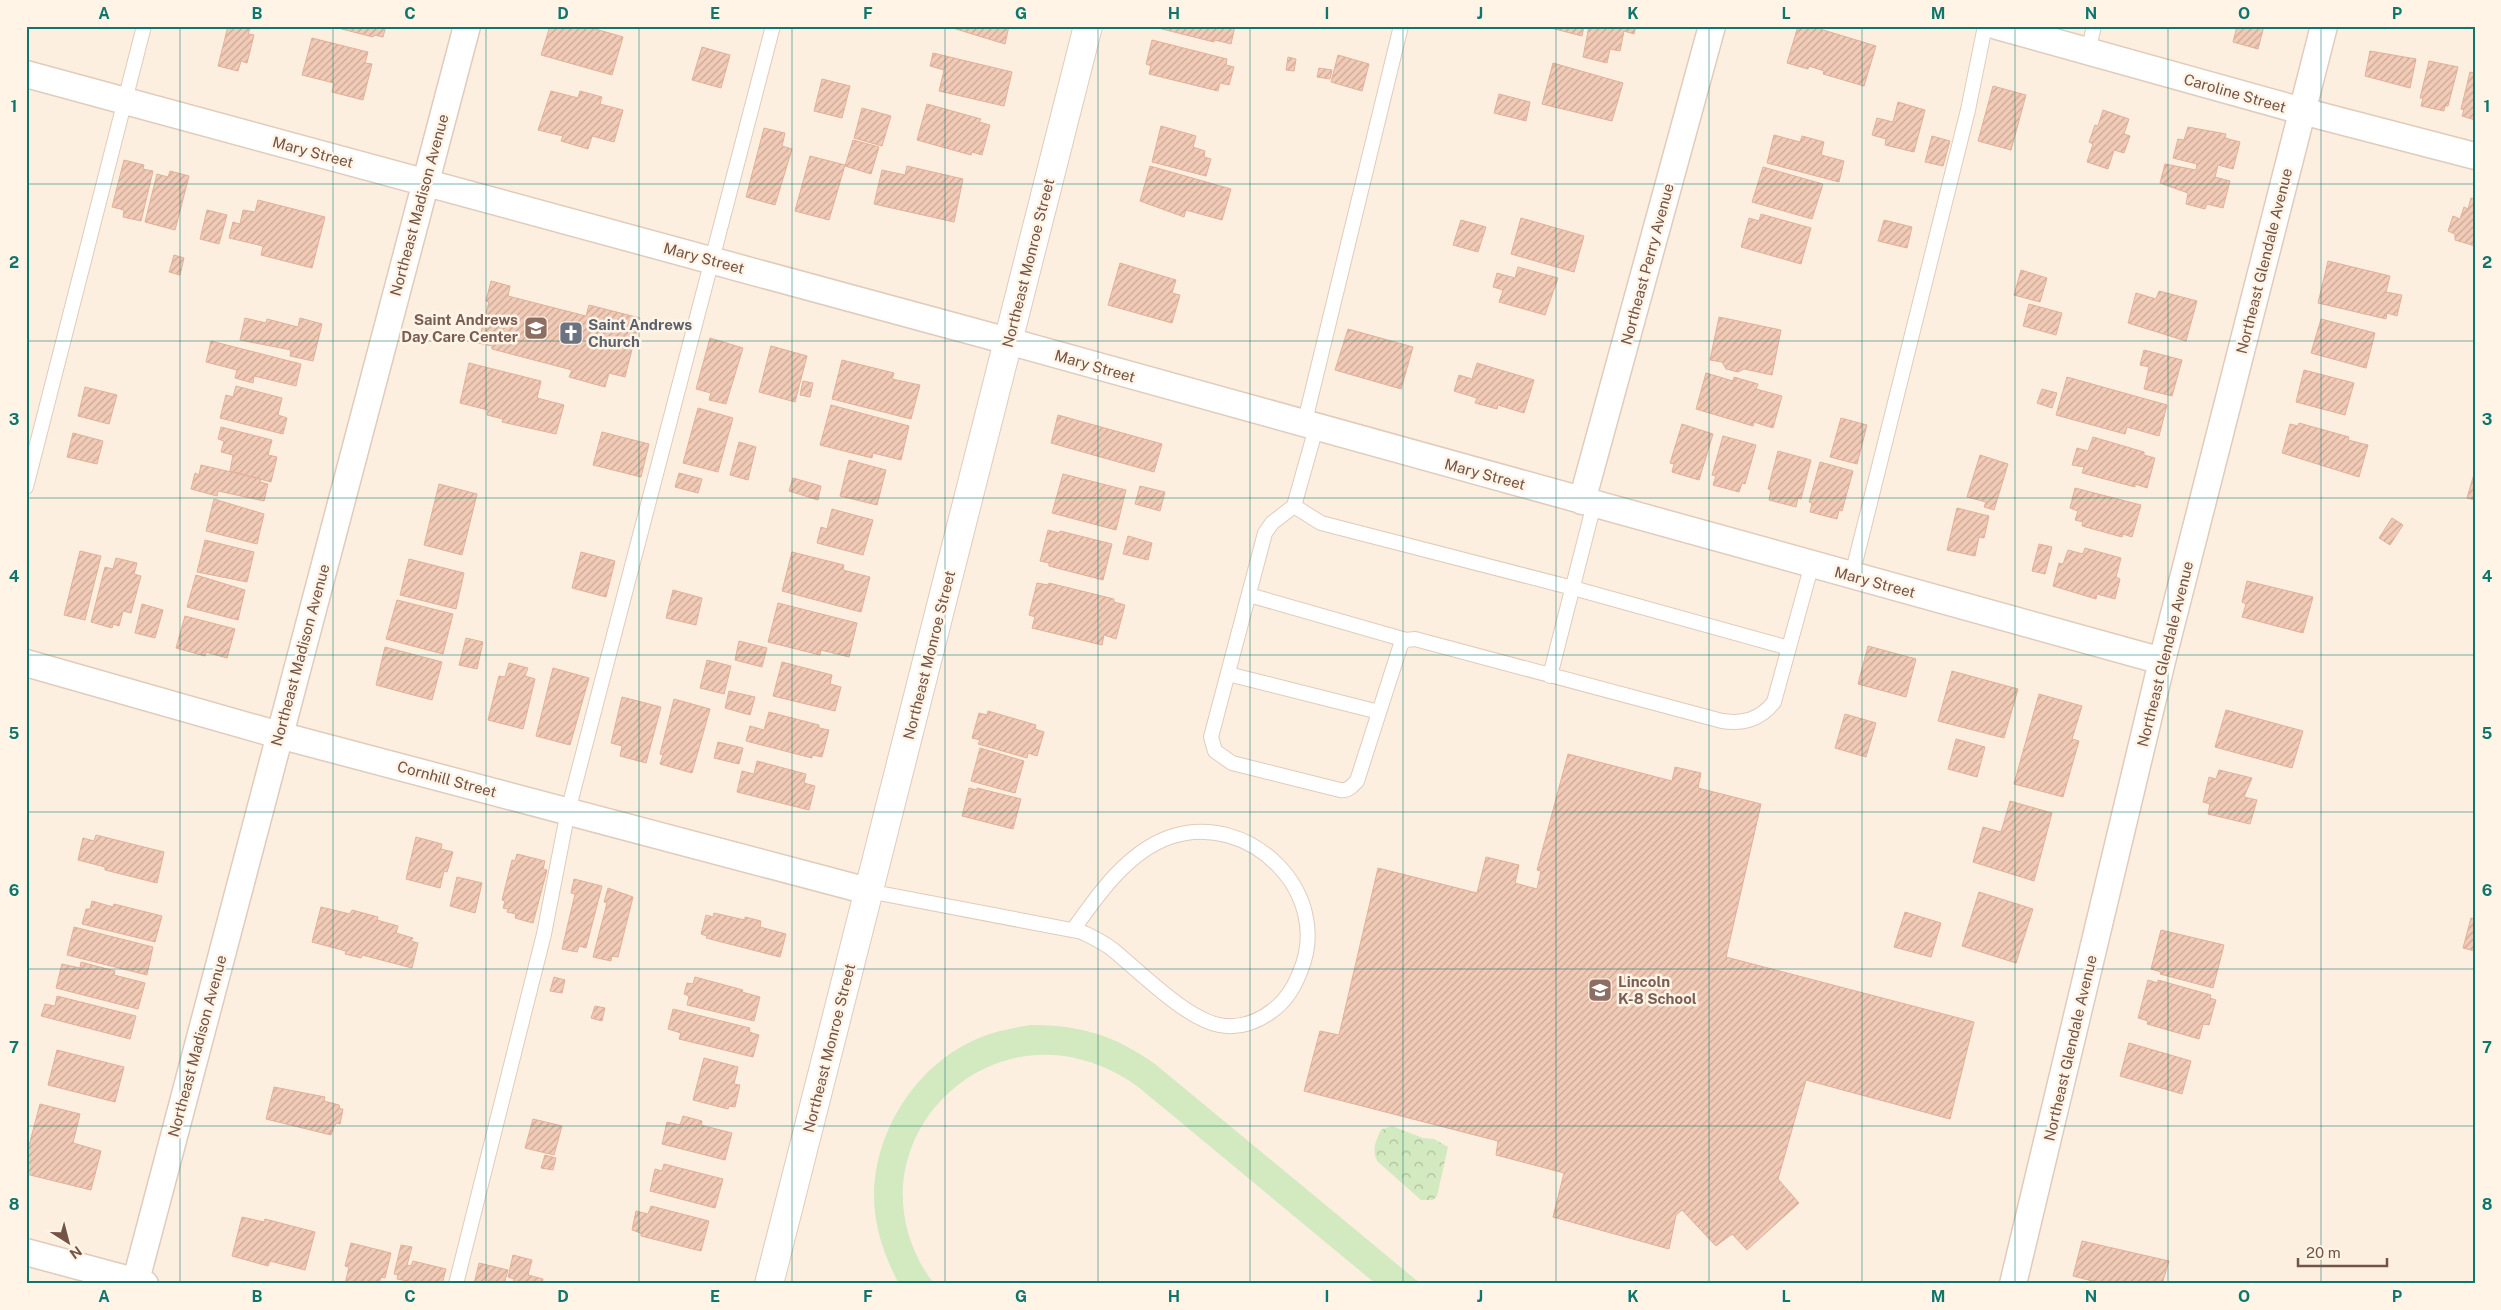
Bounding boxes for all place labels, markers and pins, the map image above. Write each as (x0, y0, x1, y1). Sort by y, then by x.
place label: Saint Andrews Day Care Center (401, 311, 518, 345)
school or university icon: Saint Andrews Day Care Center (523, 315, 549, 341)
place label: Saint Andrews Church (588, 316, 692, 350)
church icon: Saint Andrews Church (558, 320, 584, 346)
place label: Lincoln K-8 School (1618, 973, 1697, 1007)
school or university icon: Lincoln K-8 School (1587, 977, 1613, 1003)

